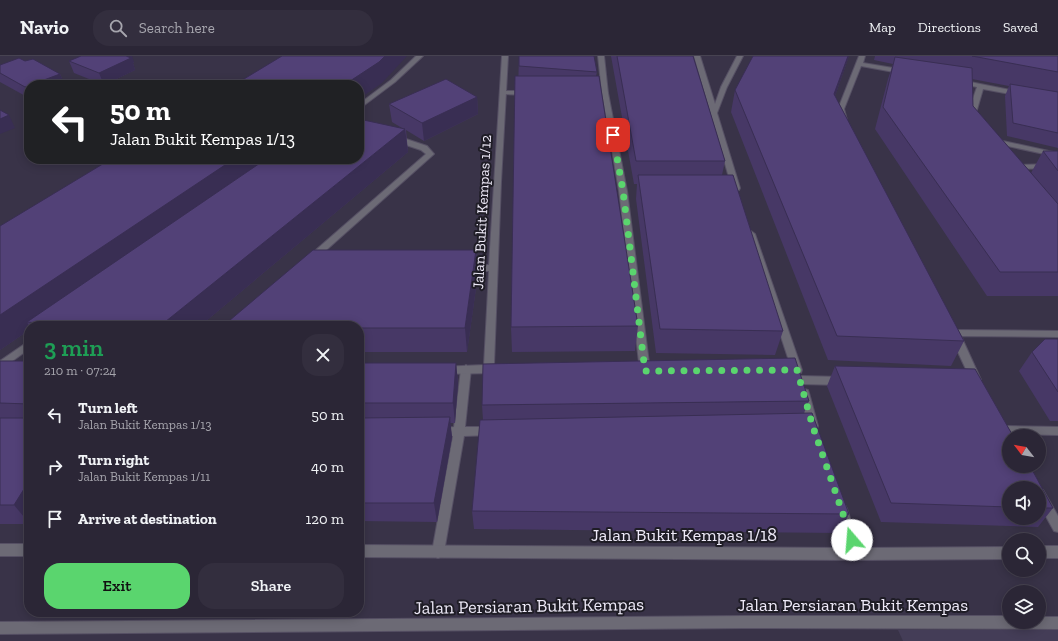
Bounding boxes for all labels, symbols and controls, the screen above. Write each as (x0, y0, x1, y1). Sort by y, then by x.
search box (93, 10, 373, 46)
text: Navio (20, 16, 69, 39)
icon: search (107, 17, 129, 39)
text: Search here (139, 19, 215, 37)
text: Map (869, 19, 896, 36)
text: Directions (918, 19, 981, 36)
text: Saved (1003, 19, 1038, 36)
text: 50 m (110, 94, 171, 127)
icon: left (44, 96, 96, 148)
pin (596, 118, 630, 152)
icon: arrive (602, 124, 624, 146)
text: Jalan Bukit Kempas 1/13 (110, 128, 295, 150)
street label: Jalan Bukit Kempas 1/12 (469, 134, 495, 290)
text: 3 min (44, 333, 103, 362)
button: close (302, 334, 344, 376)
text: 210 m · 07:24 (44, 363, 116, 378)
text: Turn left (78, 399, 138, 417)
icon: left (44, 404, 66, 426)
text: 50 m (311, 406, 344, 424)
text: Jalan Bukit Kempas 1/13 (78, 417, 212, 432)
north arrow (1002, 429, 1046, 473)
map controls (1002, 429, 1046, 629)
text: Turn right (78, 451, 149, 469)
icon: right (44, 456, 66, 478)
text: 40 m (311, 458, 344, 476)
text: Jalan Bukit Kempas 1/11 (78, 469, 210, 484)
button: sound (1002, 481, 1046, 525)
icon: arrive (44, 508, 66, 530)
text: Arrive at destination (78, 510, 217, 528)
text: 120 m (306, 510, 344, 528)
position arrow (831, 519, 873, 561)
street label: Jalan Bukit Kempas 1/18 (591, 524, 777, 546)
button: search (1002, 533, 1046, 577)
button: Exit (44, 563, 190, 609)
button: Share (198, 563, 344, 609)
button: layers (1002, 585, 1046, 629)
street label: Jalan Persiaran Bukit Kempas (414, 593, 644, 619)
street label: Jalan Persiaran Bukit Kempas (738, 594, 968, 616)

